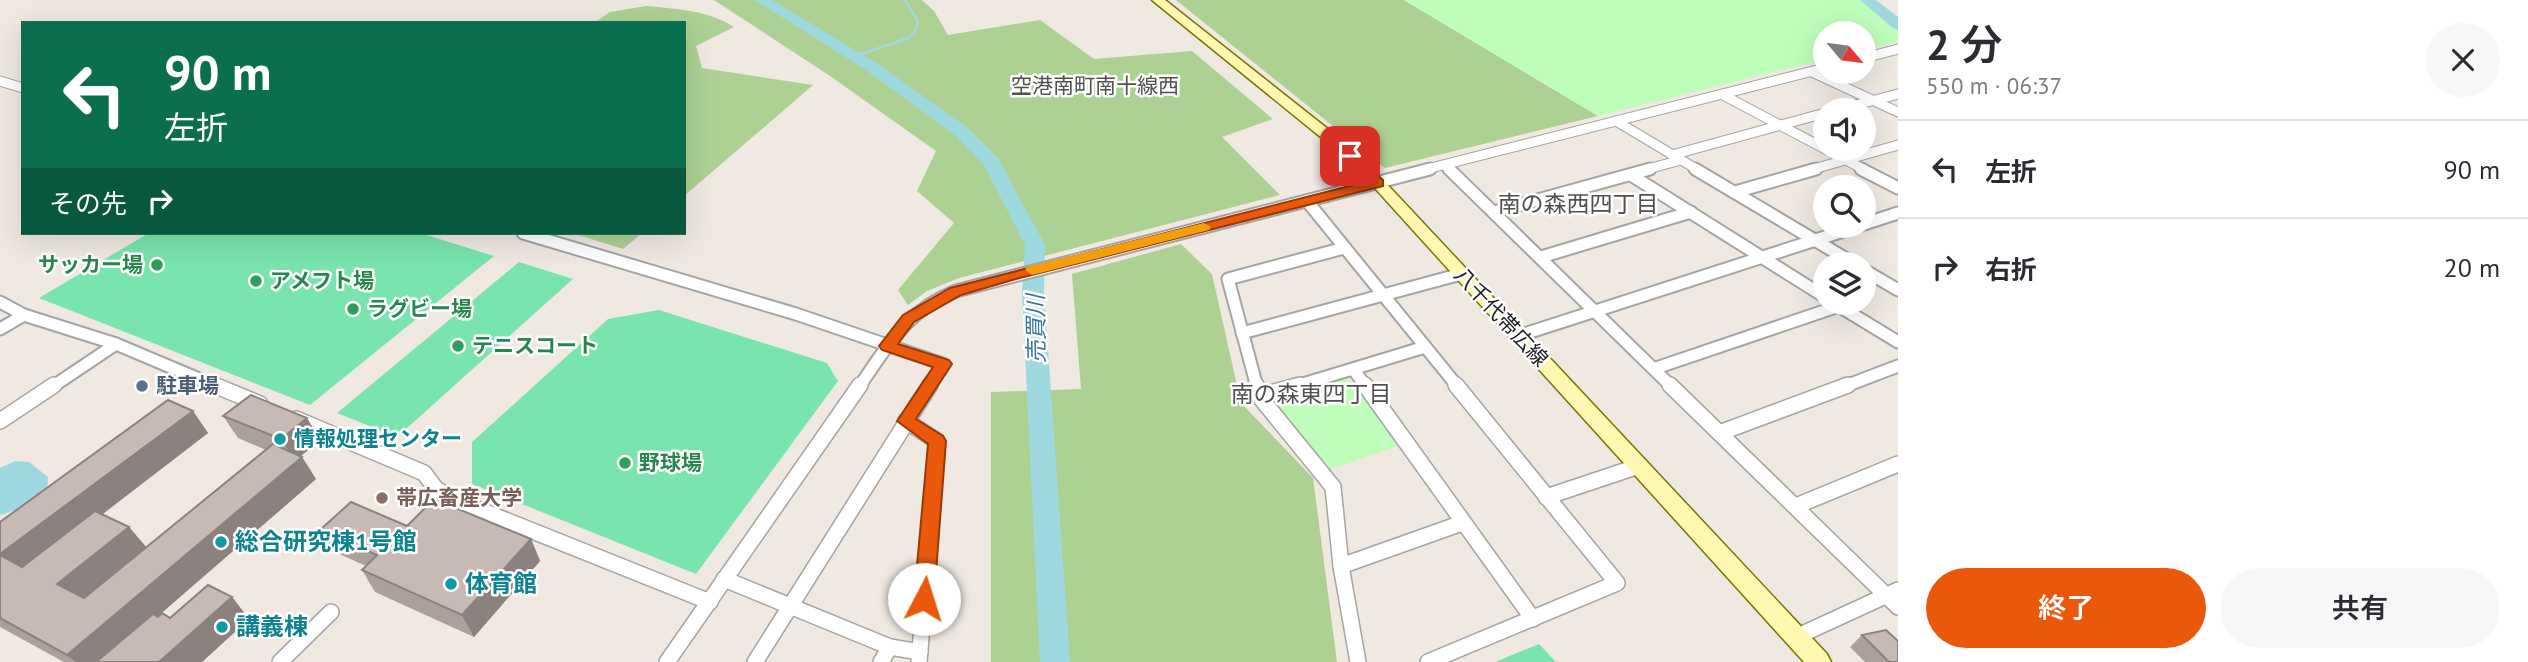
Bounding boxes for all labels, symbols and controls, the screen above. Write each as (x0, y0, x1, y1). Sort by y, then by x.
text: 2 分 (1926, 17, 2002, 72)
north arrow (1813, 21, 1876, 84)
map controls (1813, 21, 1876, 315)
button: close (2426, 23, 2500, 97)
text: 90 m (164, 40, 271, 104)
icon: left (49, 49, 140, 140)
text: 550 m · 06:37 (1926, 71, 2062, 100)
district label: 空港南町南十線西 (1011, 72, 1179, 99)
button: sound (1813, 98, 1876, 161)
text: 左折 (164, 106, 228, 148)
pin (1320, 126, 1380, 186)
icon: arrive (1331, 137, 1369, 175)
icon: left (1926, 150, 1964, 188)
text: 90 m (2444, 153, 2500, 186)
text: 左折 (1985, 155, 2037, 188)
button: search (1813, 175, 1876, 238)
icon: right (141, 182, 179, 220)
text: その先 (49, 187, 127, 220)
district label: 南の森西四丁目 (1498, 189, 1659, 218)
icon: right (1926, 248, 1964, 286)
place label: サッカー場 (38, 251, 143, 278)
text: 20 m (2444, 251, 2500, 284)
button: layers (1813, 252, 1876, 315)
text: 右折 (1985, 253, 2037, 286)
marker: サッカー場 (149, 257, 165, 273)
street label: 八千代帯広線 (1449, 261, 1554, 372)
place label: アメフト場 (270, 267, 374, 294)
marker: アメフト場 (248, 273, 264, 289)
water label: 売買川 (1020, 291, 1051, 364)
place label: ラグビー場 (367, 295, 472, 322)
marker: ラグビー場 (345, 301, 361, 317)
place label: テニスコート (472, 332, 598, 359)
marker: テニスコート (450, 338, 466, 354)
place label: 駐車場 (156, 372, 219, 399)
marker: 駐車場 (134, 378, 150, 394)
district label: 南の森東四丁目 (1231, 379, 1392, 408)
place label: 情報処理センター (294, 425, 462, 452)
marker: 情報処理センター (272, 431, 288, 447)
place label: 野球場 (639, 449, 702, 476)
marker: 野球場 (617, 455, 633, 471)
place label: 帯広畜産大学 (396, 484, 522, 511)
marker: 帯広畜産大学 (374, 490, 390, 506)
place label: 総合研究棟1号館 (235, 526, 417, 557)
marker: 総合研究棟1号館 (213, 534, 229, 550)
position arrow (887, 562, 961, 636)
place label: 体育館 (465, 568, 537, 599)
button: 終了 (1926, 568, 2206, 648)
button: 共有 (2220, 568, 2500, 648)
marker: 体育館 (443, 576, 459, 592)
place label: 講義棟 (236, 611, 308, 642)
marker: 講義棟 (214, 619, 230, 635)

